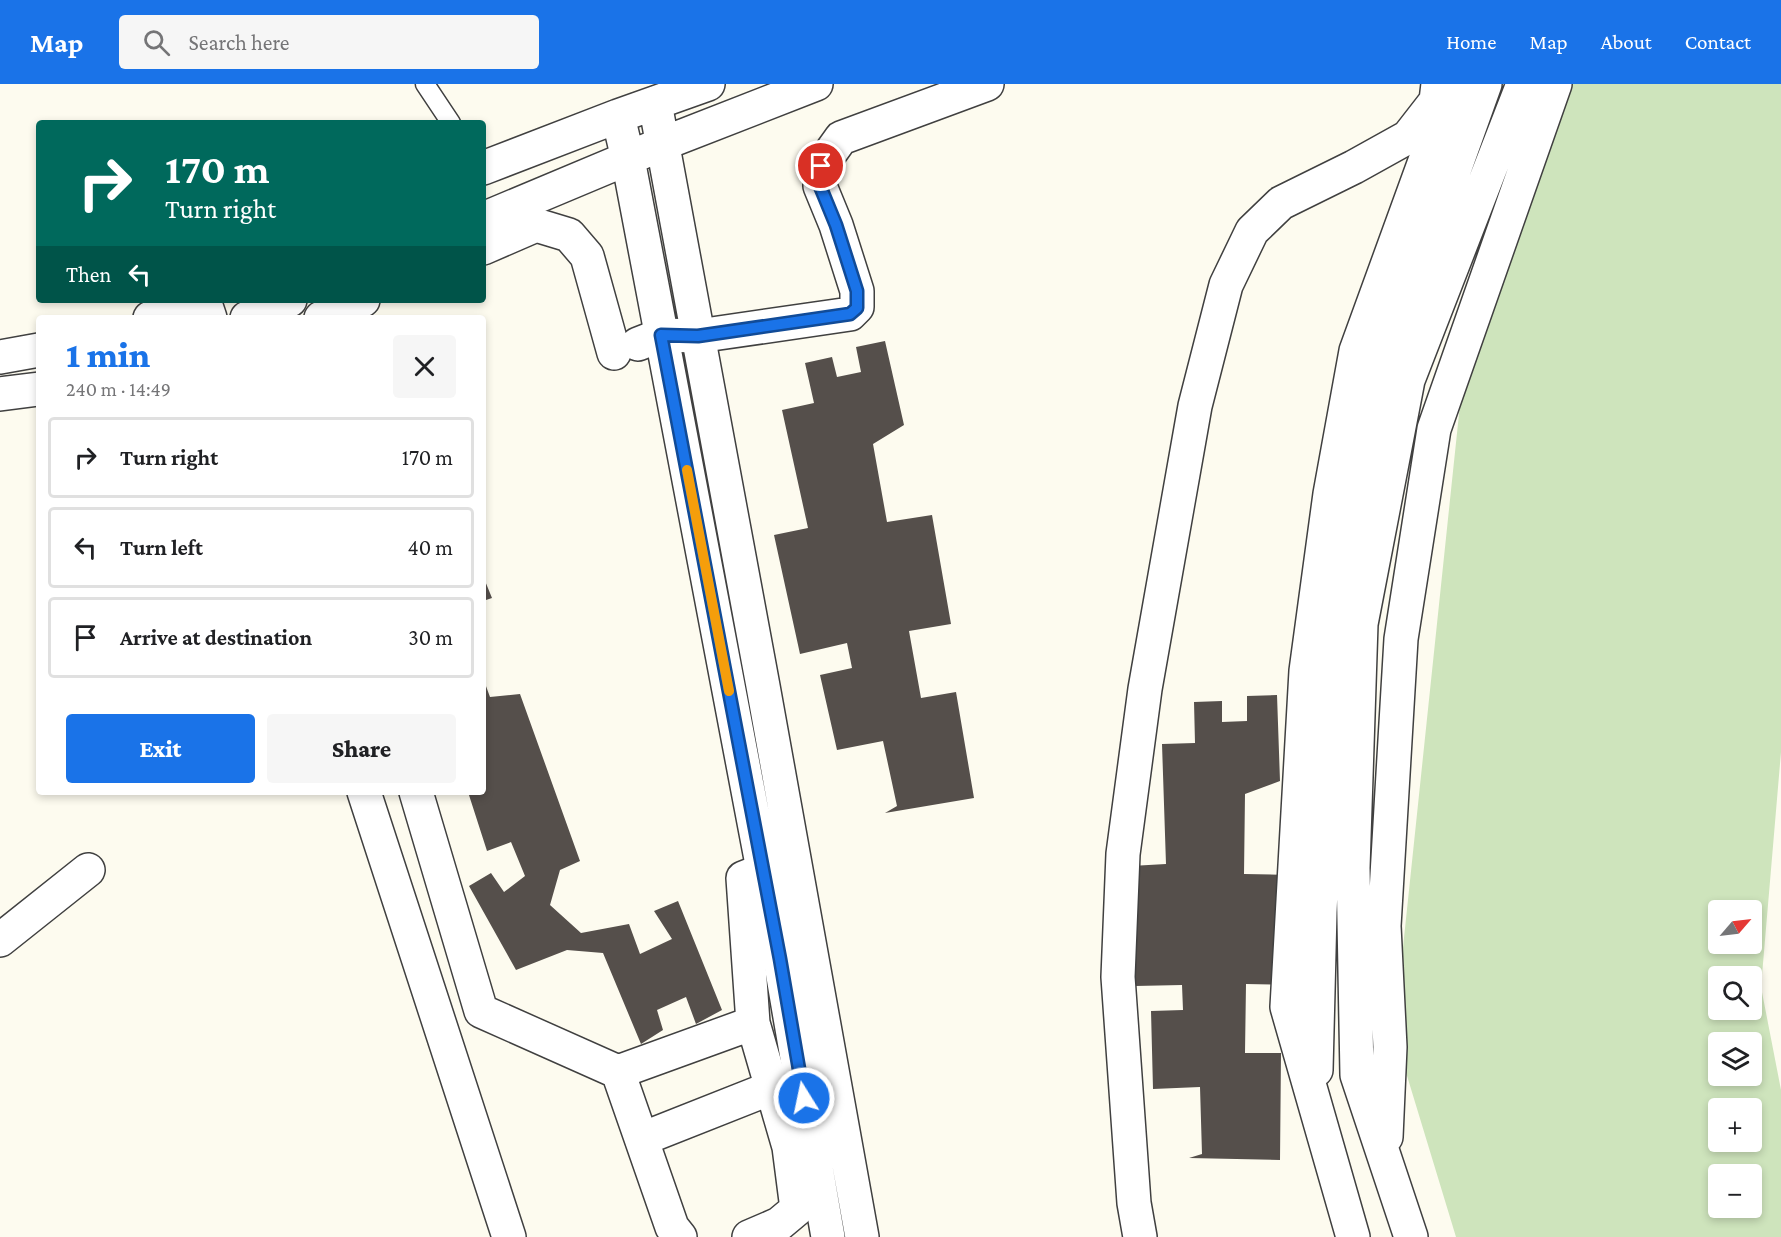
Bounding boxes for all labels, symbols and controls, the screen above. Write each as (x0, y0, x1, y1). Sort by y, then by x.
search box (119, 15, 539, 69)
icon: search (140, 26, 173, 59)
text: Map (30, 27, 83, 58)
text: Search here (188, 30, 289, 55)
text: Home (1446, 30, 1496, 54)
text: Map (1529, 30, 1568, 54)
text: About (1601, 30, 1652, 54)
text: Contact (1685, 30, 1751, 54)
pin (795, 140, 846, 191)
icon: right (66, 144, 144, 222)
text: 170 m (165, 145, 270, 192)
icon: arrive (804, 149, 837, 182)
text: Turn right (165, 194, 276, 224)
icon: left (123, 258, 156, 291)
text: Then (66, 262, 111, 287)
text: 1 min (66, 335, 150, 375)
button: close (393, 335, 456, 398)
text: 240 m · 14:49 (66, 378, 171, 400)
icon: right (69, 441, 102, 474)
text: Turn right (120, 445, 218, 470)
text: 170 m (402, 445, 453, 470)
icon: left (69, 531, 102, 564)
text: Turn left (120, 535, 203, 560)
text: 40 m (408, 535, 453, 560)
icon: arrive (69, 621, 102, 654)
text: Arrive at destination (120, 625, 312, 650)
text: 30 m (408, 625, 453, 650)
button: Exit (66, 714, 255, 783)
button: Share (267, 714, 456, 783)
north arrow (1708, 900, 1762, 954)
map controls (1708, 900, 1762, 1218)
button: search (1708, 966, 1762, 1020)
button: layers (1708, 1032, 1762, 1086)
position arrow (772, 1066, 836, 1130)
button: + (1708, 1098, 1762, 1152)
button: − (1708, 1164, 1762, 1218)

